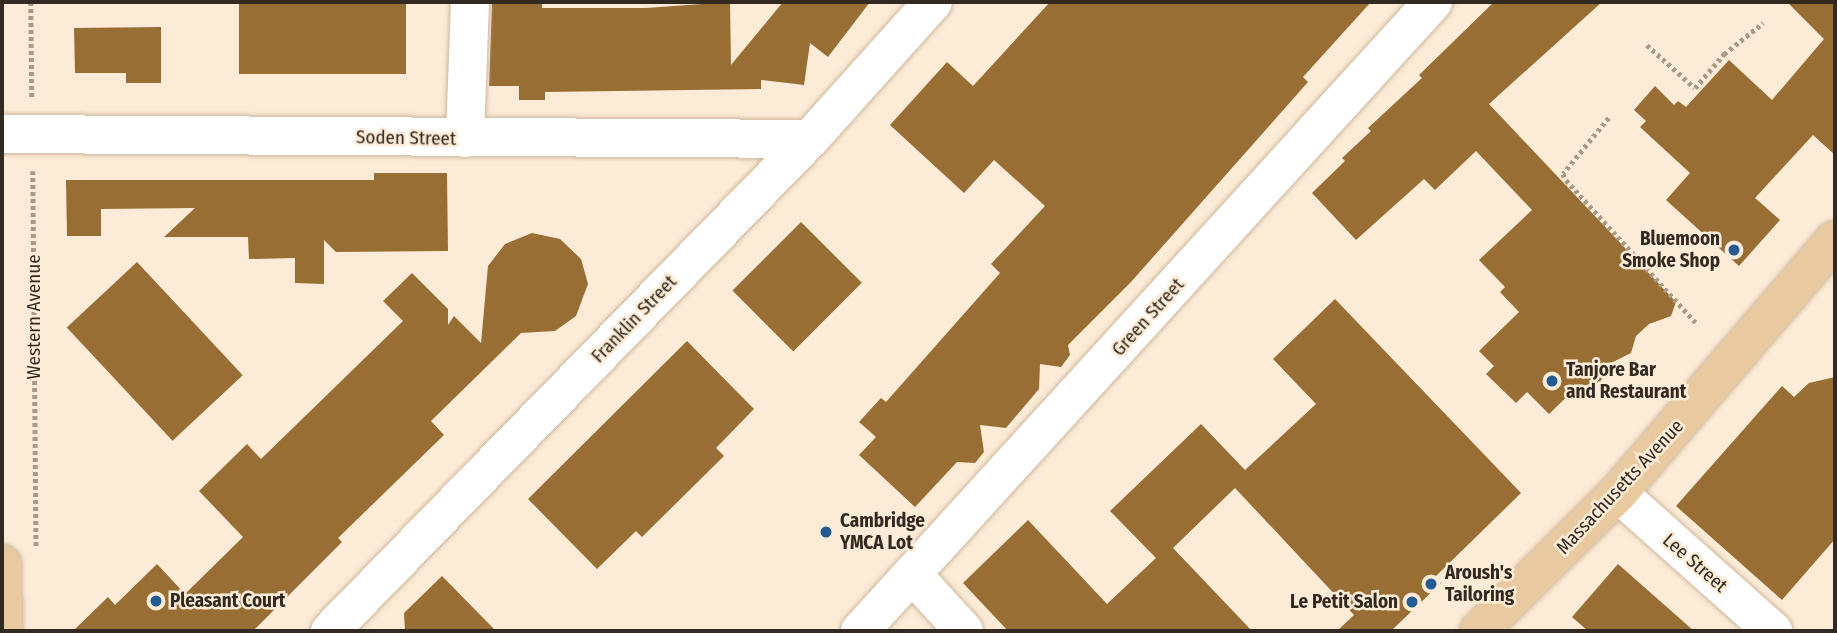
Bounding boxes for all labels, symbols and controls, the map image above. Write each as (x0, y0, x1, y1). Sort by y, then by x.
street label: Soden Street (356, 126, 456, 150)
place label: Bluemoon Smoke Shop (1622, 228, 1720, 272)
marker: Bluemoon Smoke Shop (1726, 242, 1742, 258)
street label: Western Avenue (23, 254, 45, 380)
street label: Franklin Street (587, 270, 681, 368)
street label: Green Street (1107, 273, 1189, 361)
place label: Tanjore Bar and Restaurant (1566, 359, 1686, 403)
marker: Tanjore Bar and Restaurant (1544, 373, 1560, 389)
street label: Massachusetts Avenue (1552, 415, 1688, 559)
place label: Cambridge YMCA Lot (840, 510, 925, 554)
marker: Cambridge YMCA Lot (818, 524, 834, 540)
street label: Lee Street (1658, 529, 1732, 597)
place label: Aroush's Tailoring (1445, 562, 1514, 606)
marker: Aroush's Tailoring (1423, 576, 1439, 592)
place label: Pleasant Court (170, 590, 286, 612)
place label: Le Petit Salon (1290, 591, 1398, 613)
marker: Pleasant Court (148, 593, 164, 609)
marker: Le Petit Salon (1404, 594, 1420, 610)

